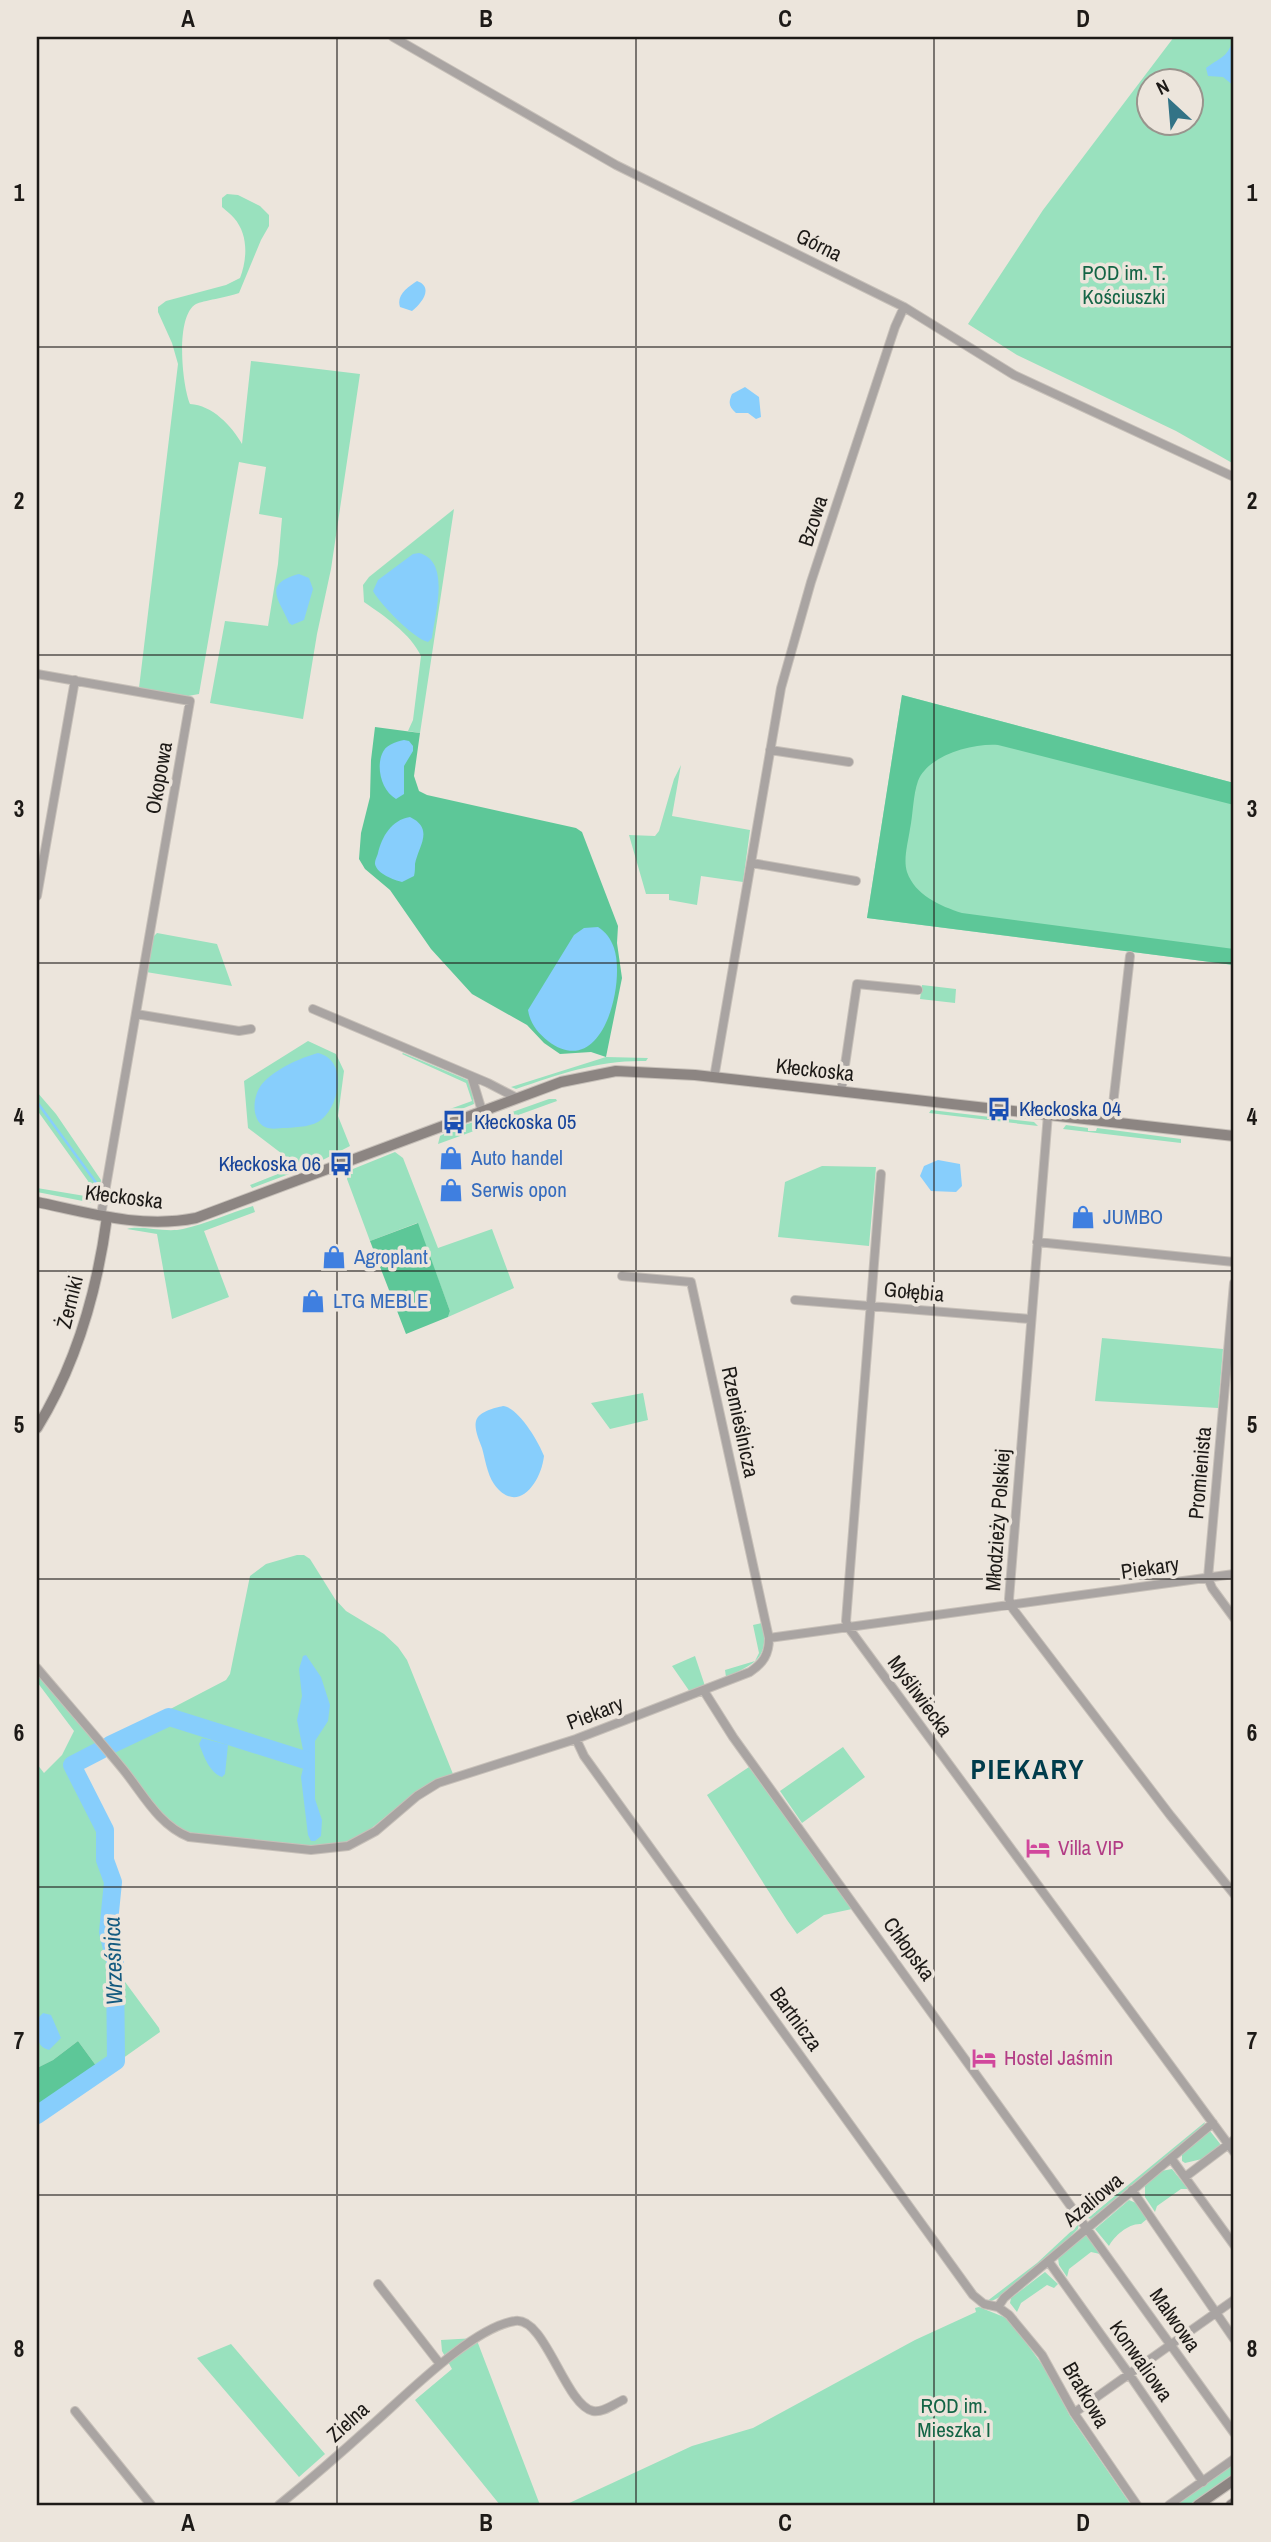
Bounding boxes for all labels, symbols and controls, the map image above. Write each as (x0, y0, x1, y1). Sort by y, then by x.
text: A (181, 3, 195, 34)
text: B (479, 3, 493, 34)
text: C (778, 3, 792, 34)
text: D (1076, 3, 1090, 34)
north arrow (1134, 66, 1204, 136)
text: N (1152, 73, 1173, 101)
text: 1 (14, 177, 25, 208)
text: 1 (1247, 177, 1258, 208)
street label: Górna (791, 221, 847, 268)
park label: POD im. T. Kościuszki (1082, 258, 1166, 311)
text: 2 (14, 485, 24, 516)
text: 2 (1247, 485, 1257, 516)
street label: Bzowa (791, 491, 834, 550)
street label: Okopowa (138, 739, 179, 816)
text: 3 (14, 793, 24, 824)
text: 3 (1247, 793, 1257, 824)
street label: Kłeckoska (775, 1051, 856, 1088)
place label: Kłeckoska 04 (1019, 1094, 1122, 1123)
bus stop icon: Kłeckoska 04 (985, 1095, 1013, 1123)
text: 4 (14, 1101, 25, 1132)
text: 4 (1247, 1101, 1258, 1132)
place label: Kłeckoska 05 (474, 1107, 576, 1136)
bus stop icon: Kłeckoska 05 (440, 1108, 468, 1136)
place label: Auto handel (470, 1143, 563, 1172)
shop icon: Auto handel (437, 1144, 465, 1172)
place label: Kłeckoska 06 (219, 1149, 321, 1178)
bus stop icon: Kłeckoska 06 (327, 1150, 355, 1178)
place label: Serwis opon (471, 1175, 567, 1204)
shop icon: Serwis opon (437, 1176, 465, 1204)
street label: Kłeckoska (83, 1177, 165, 1216)
place label: JUMBO (1103, 1202, 1163, 1231)
shop icon: JUMBO (1069, 1203, 1097, 1231)
place label: Agroplant (353, 1242, 428, 1271)
shop icon: Agroplant (320, 1243, 348, 1271)
street label: Żerniki (49, 1272, 90, 1331)
street label: Gołębia (883, 1274, 946, 1309)
place label: LTG MEBLE (333, 1286, 428, 1315)
shop icon: LTG MEBLE (299, 1287, 327, 1315)
street label: Rzemieślnicza (715, 1364, 766, 1481)
text: 5 (14, 1409, 24, 1440)
text: 5 (1247, 1409, 1257, 1440)
street label: Promienista (1181, 1425, 1218, 1520)
street label: Młodzieży Polskiej (978, 1448, 1017, 1592)
street label: Piekary (1119, 1549, 1181, 1586)
street label: Myśliwiecka (881, 1649, 960, 1743)
street label: Piekary (562, 1688, 628, 1737)
text: 6 (14, 1717, 24, 1748)
text: 6 (1247, 1717, 1257, 1748)
district label: PIEKARY (970, 1750, 1086, 1788)
place label: Villa VIP (1058, 1833, 1124, 1862)
hotel icon: Villa VIP (1024, 1834, 1052, 1862)
street label: Chłopska (877, 1911, 942, 1987)
water label: Wrześnica (95, 1916, 130, 2006)
street label: Bartnicza (763, 1981, 830, 2057)
text: 7 (14, 2025, 24, 2056)
text: 7 (1247, 2025, 1257, 2056)
place label: Hostel Jaśmin (1004, 2043, 1113, 2072)
hotel icon: Hostel Jaśmin (970, 2044, 998, 2072)
street label: Azaliowa (1056, 2166, 1129, 2234)
street label: Malwowa (1143, 2282, 1208, 2358)
street label: Konwaliowa (1103, 2314, 1180, 2407)
text: 8 (14, 2333, 24, 2364)
text: 8 (1247, 2333, 1257, 2364)
street label: Bratkowa (1056, 2356, 1117, 2433)
park label: ROD im. Mieszka I (917, 2391, 991, 2444)
street label: Zielna (320, 2395, 375, 2448)
text: A (181, 2507, 195, 2538)
text: B (479, 2507, 493, 2538)
text: C (778, 2507, 792, 2538)
text: D (1076, 2507, 1090, 2538)

